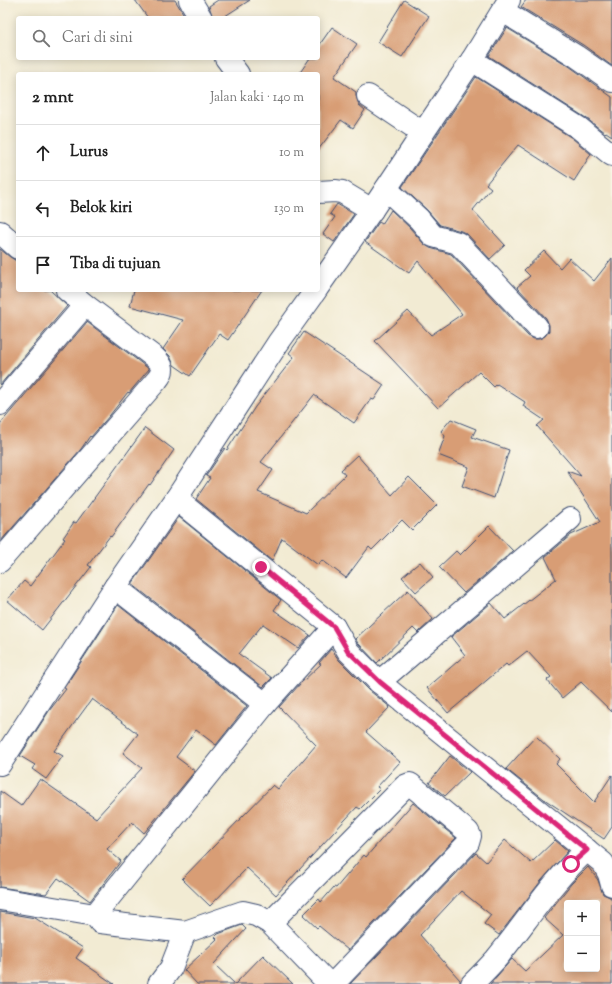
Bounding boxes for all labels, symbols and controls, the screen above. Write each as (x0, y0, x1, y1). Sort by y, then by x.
search box (16, 16, 320, 60)
icon: search (30, 27, 52, 49)
text: Cari di sini (62, 28, 133, 49)
text: 2 mnt (32, 86, 73, 110)
text: Jalan kaki · 140 m (210, 89, 304, 107)
icon: ahead (32, 142, 54, 164)
text: Lurus (70, 142, 108, 163)
text: 10 m (279, 144, 304, 162)
icon: left (32, 198, 54, 220)
text: Belok kiri (70, 198, 132, 219)
text: 130 m (274, 200, 304, 218)
icon: arrive (32, 254, 54, 276)
text: Tiba di tujuan (70, 254, 161, 275)
route end (252, 558, 270, 576)
route start (562, 855, 580, 873)
map controls (564, 900, 600, 972)
button: + (564, 900, 600, 936)
button: − (564, 936, 600, 972)

